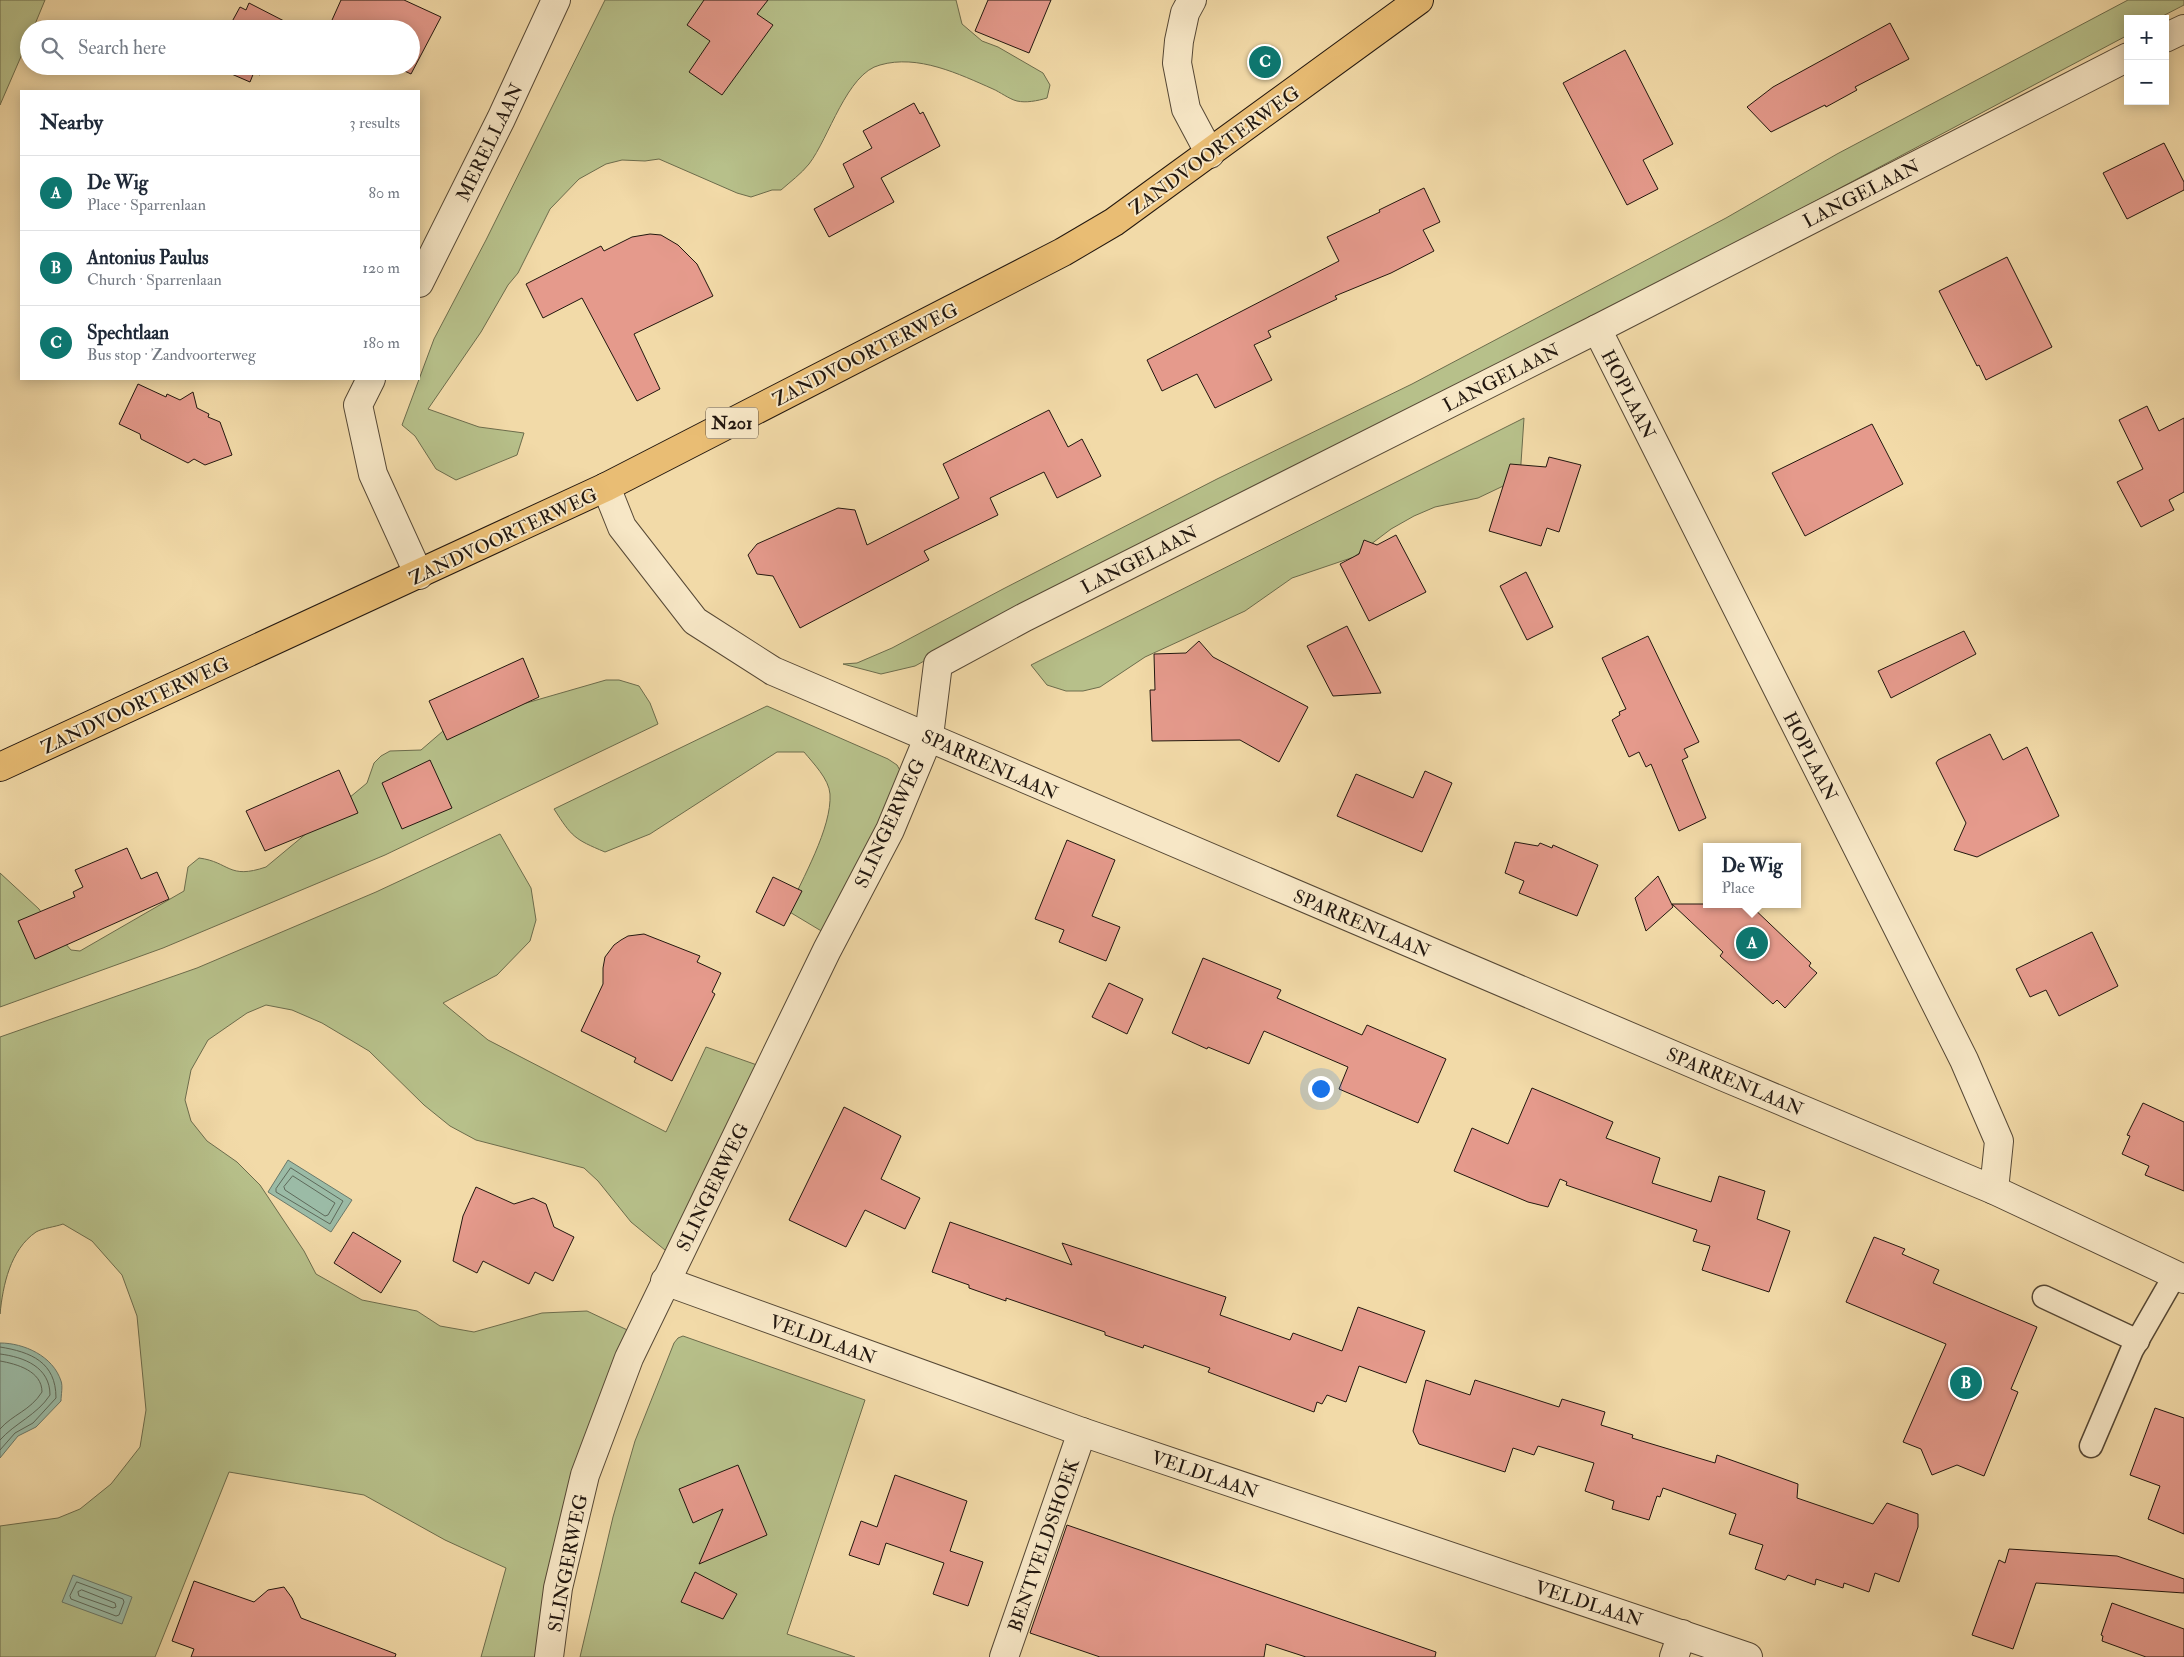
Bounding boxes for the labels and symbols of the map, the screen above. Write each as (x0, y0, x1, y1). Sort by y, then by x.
pin: C (1249, 43, 1281, 81)
street label: MERELLAAN (451, 79, 529, 205)
street label: ZANDVOORTERWEG (1125, 81, 1305, 221)
street label: LANGELAAN (1799, 154, 1924, 234)
street label: ZANDVOORTERWEG (769, 298, 962, 412)
street label: LANGELAAN (1439, 338, 1564, 418)
street label: HOPLAAN (1595, 346, 1661, 443)
road number: N201 (706, 408, 758, 438)
street label: ZANDVOORTERWEG (406, 483, 601, 591)
street label: LANGELAAN (1077, 520, 1202, 600)
street label: ZANDVOORTERWEG (38, 652, 233, 760)
street label: HOPLAAN (1777, 708, 1843, 805)
street label: SPARRENLAAN (918, 724, 1061, 806)
street label: SLINGERWEG (849, 755, 930, 892)
street label: SPARRENLAAN (1290, 884, 1434, 964)
pin: A (1736, 924, 1768, 962)
street label: SPARRENLAAN (1663, 1042, 1807, 1122)
your location (1308, 1076, 1334, 1102)
street label: SLINGERWEG (671, 1119, 754, 1256)
street label: VELDLAAN (766, 1310, 879, 1370)
pin: B (1950, 1364, 1982, 1402)
street label: VELDLAAN (1148, 1445, 1261, 1504)
street label: BENTVELDSHOEK (1003, 1455, 1085, 1635)
street label: SLINGERWEG (543, 1492, 593, 1634)
street label: VELDLAAN (1532, 1575, 1645, 1633)

